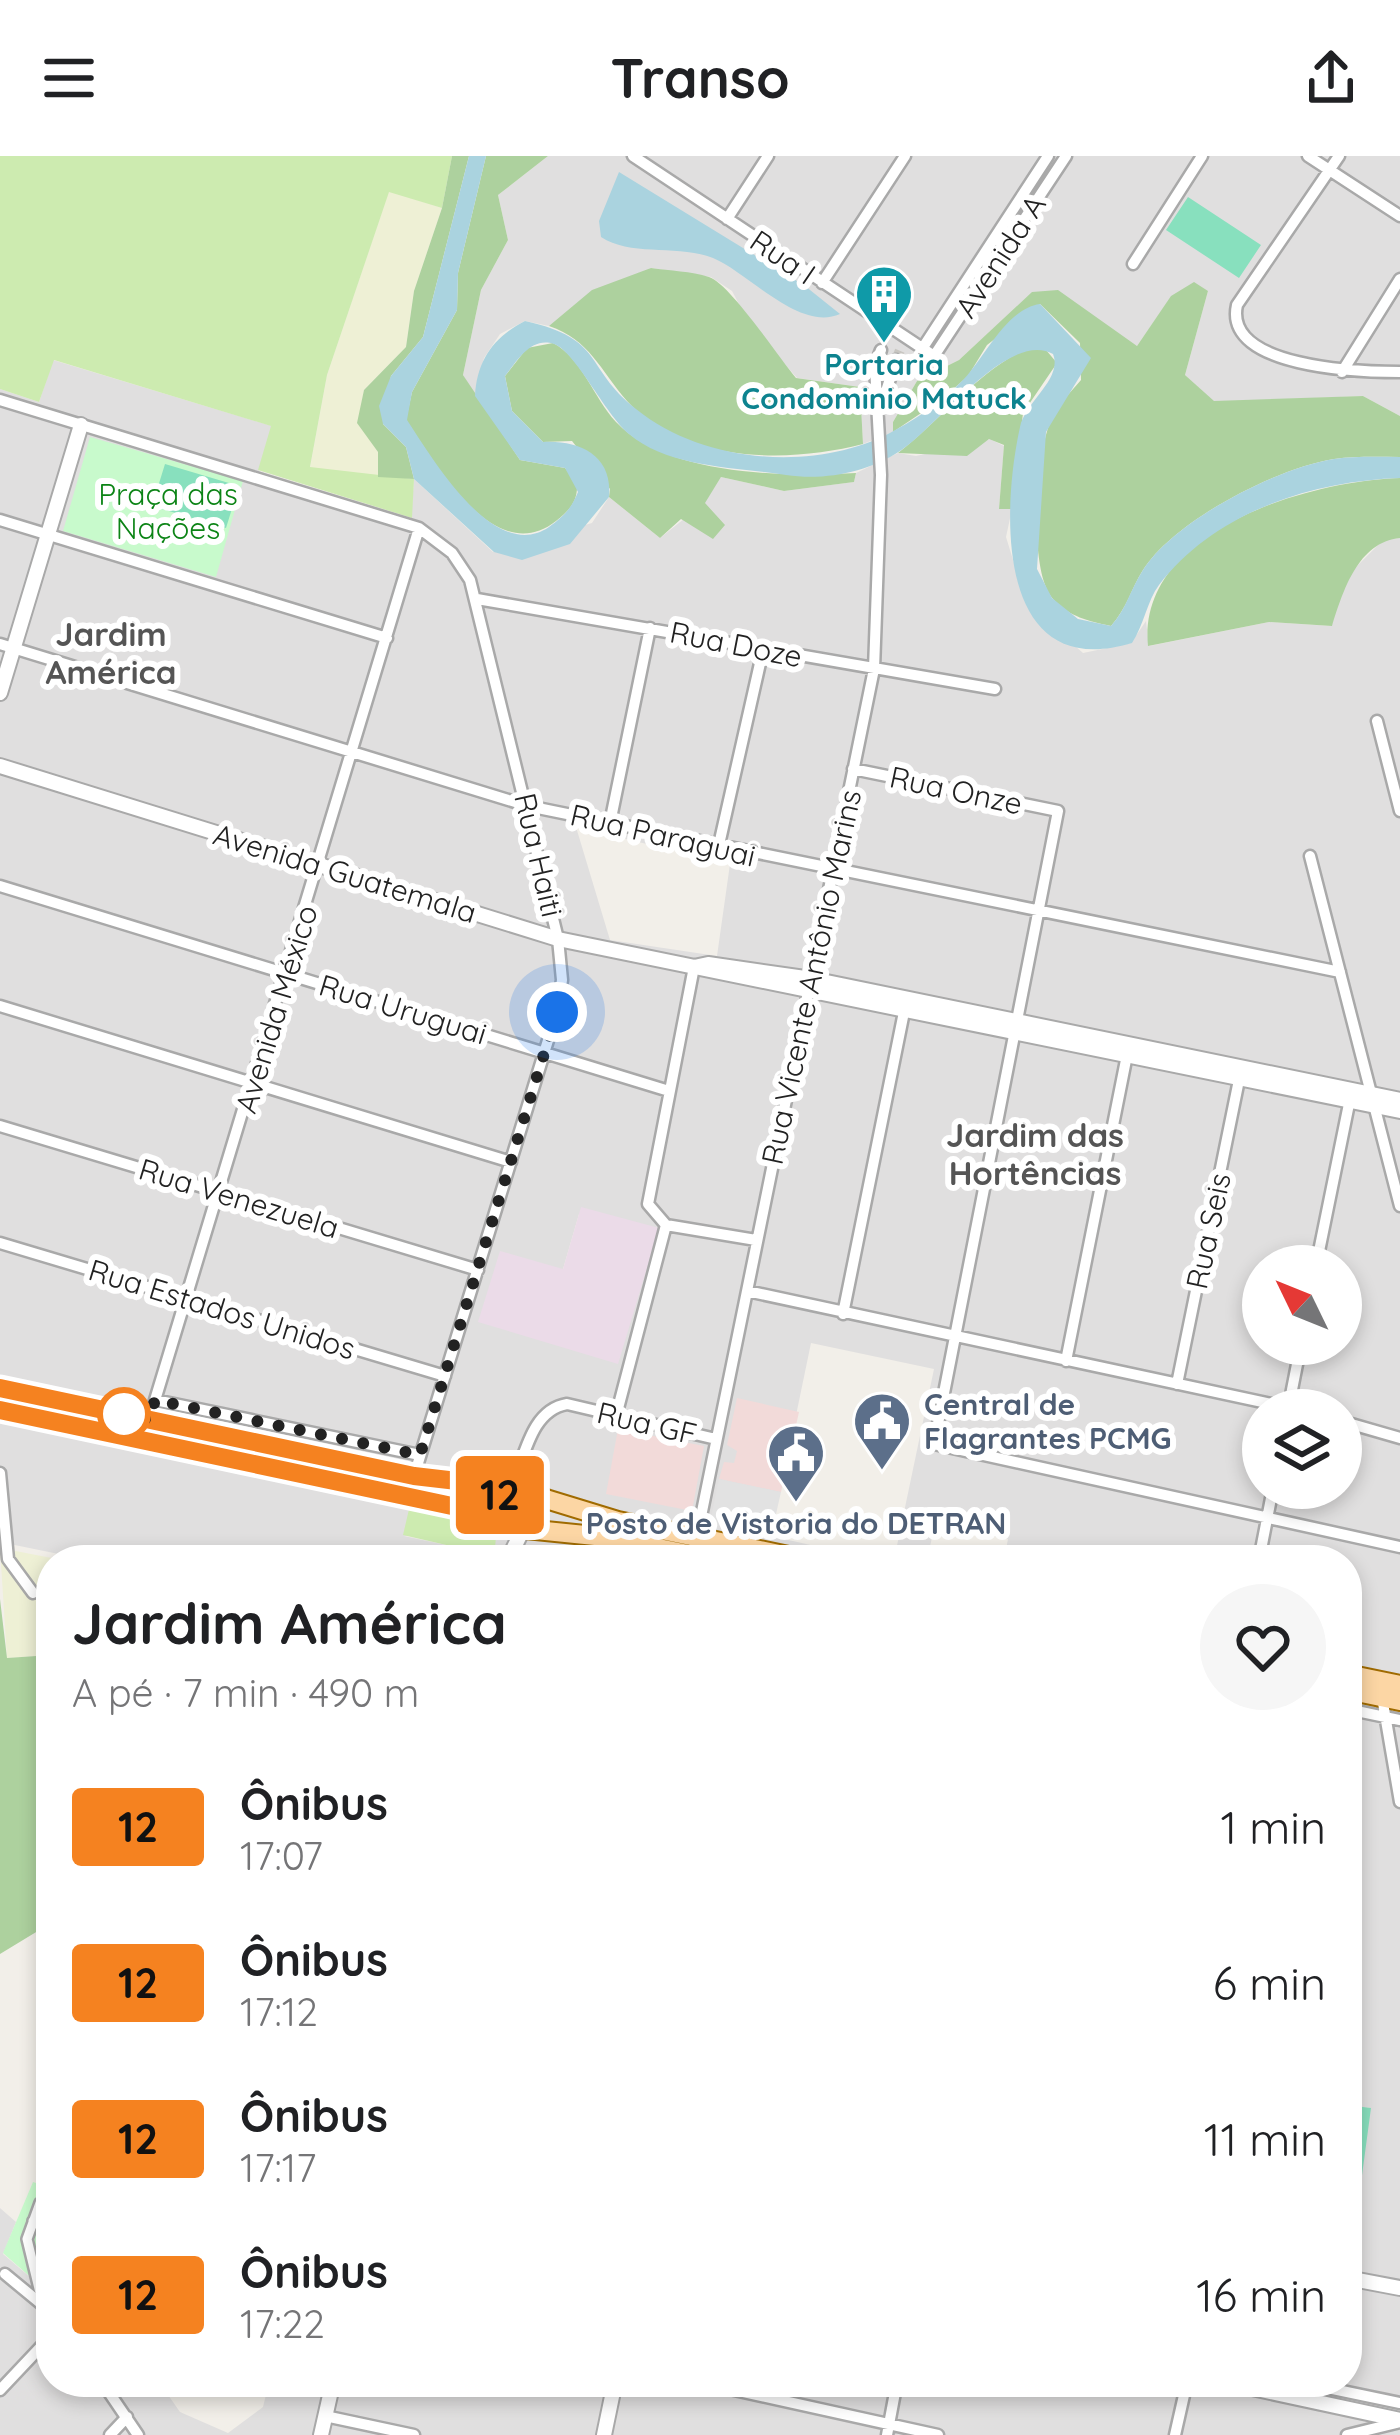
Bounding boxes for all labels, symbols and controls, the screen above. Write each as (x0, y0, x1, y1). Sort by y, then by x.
text: Transo (610, 44, 790, 112)
icon: menu (36, 45, 102, 111)
icon: share (1298, 45, 1364, 111)
street label: Avenida A (946, 187, 1054, 325)
street label: Rua I (743, 221, 823, 293)
building icon: Portaria Condominio Matuck (853, 263, 915, 345)
place label: Portaria Condominio Matuck (741, 345, 1027, 417)
park label: Praça das Nações (98, 475, 238, 547)
district label: Jardim América (46, 613, 176, 692)
street label: Rua Doze (667, 613, 805, 675)
street label: Rua Onze (886, 757, 1026, 823)
street label: Rua Vicente Antônio Marins (753, 786, 869, 1168)
street label: Rua Haiti (506, 789, 572, 921)
street label: Rua Paraguai (567, 795, 759, 875)
street label: Avenida Guatemala (209, 815, 481, 931)
street label: Avenida México (226, 900, 326, 1118)
street label: Rua Uruguai (315, 966, 491, 1052)
your location (527, 982, 587, 1042)
district label: Jardim das Hortências (946, 1114, 1124, 1193)
street label: Rua Venezuela (134, 1150, 344, 1246)
street label: Rua Seis (1177, 1170, 1239, 1292)
north arrow (1242, 1245, 1362, 1365)
map controls (1242, 1245, 1362, 1509)
street label: Rua Estados Unidos (84, 1250, 360, 1368)
place label: Central de Flagrantes PCMG (924, 1385, 1171, 1457)
unlabelled marker (99, 1389, 149, 1439)
button: layers (1242, 1389, 1362, 1509)
public building icon: Central de Flagrantes PCMG (851, 1390, 913, 1472)
street label: Rua GF (593, 1393, 701, 1453)
public building icon: Posto de Vistoria do DETRAN (765, 1422, 827, 1504)
line badge: 12 (446, 1456, 554, 1534)
text: 12 (480, 1468, 520, 1521)
place label: Posto de Vistoria do DETRAN (586, 1504, 1006, 1542)
button: heart (1200, 1584, 1326, 1710)
text: Jardim América (72, 1587, 507, 1658)
text: A pé · 7 min · 490 m (72, 1668, 419, 1717)
text: Ônibus (240, 1775, 388, 1831)
text: 1 min (1220, 1799, 1326, 1855)
text: 12 (118, 1800, 158, 1853)
text: 17:07 (240, 1831, 323, 1880)
text: Ônibus (240, 1931, 388, 1987)
text: 6 min (1213, 1955, 1326, 2011)
text: 12 (118, 1956, 158, 2009)
text: 17:12 (240, 1987, 318, 2036)
text: Ônibus (240, 2087, 388, 2143)
text: 11 min (1204, 2111, 1326, 2167)
text: 12 (118, 2112, 158, 2165)
text: 17:17 (240, 2143, 316, 2192)
text: Ônibus (240, 2243, 388, 2299)
text: 16 min (1196, 2267, 1326, 2323)
text: 12 (118, 2268, 158, 2321)
text: 17:22 (240, 2299, 325, 2348)

